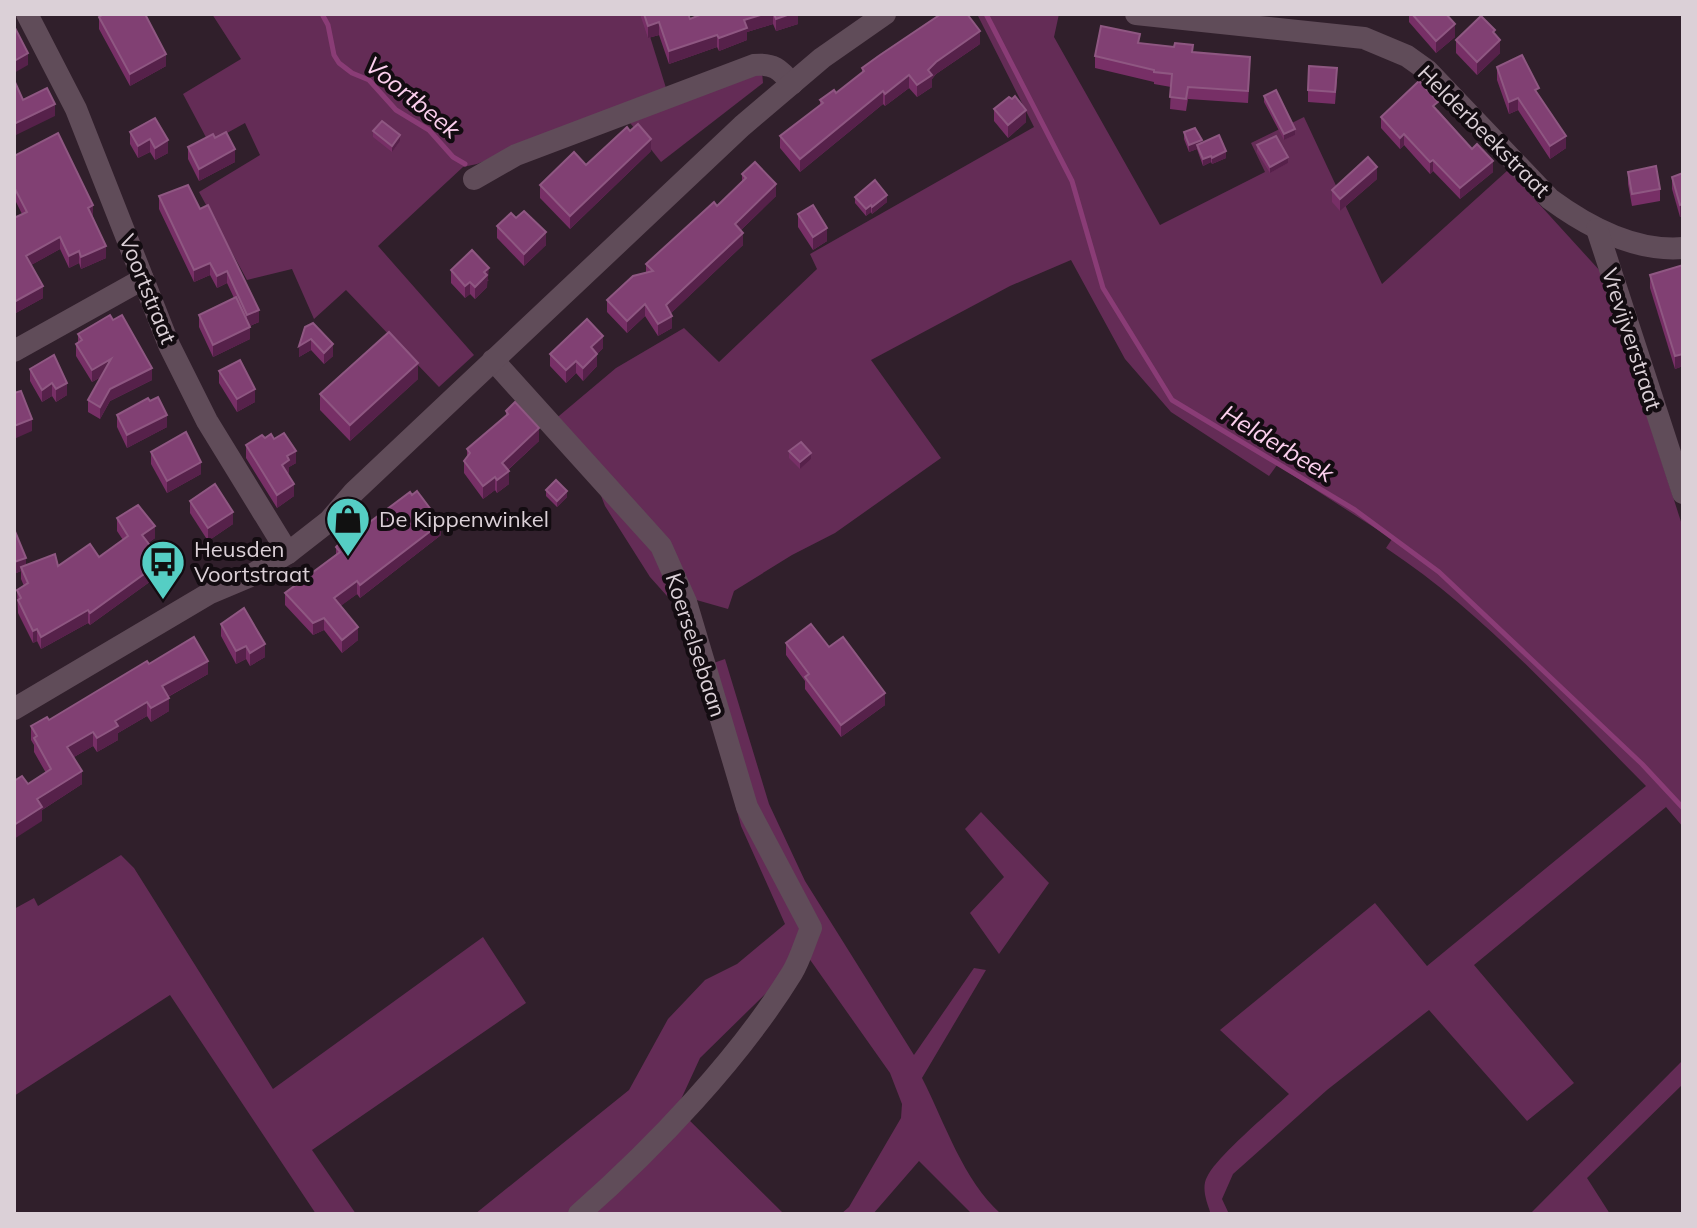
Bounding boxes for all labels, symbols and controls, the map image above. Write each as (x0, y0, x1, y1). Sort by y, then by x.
water label: Voortbeek (360, 50, 467, 145)
street label: Helderbeekstraat (1412, 59, 1556, 203)
street label: Voortstraat (113, 230, 183, 348)
street label: Vrevijverstraat (1596, 264, 1668, 414)
water label: Helderbeek (1216, 398, 1340, 489)
shop icon: De Kippenwinkel (324, 495, 372, 558)
place label: De Kippenwinkel (379, 505, 549, 533)
place label: Heusden Voortstraat (194, 535, 310, 588)
bus stop icon: Heusden Voortstraat (139, 538, 187, 601)
street label: Koerselsebaan (660, 570, 732, 720)

